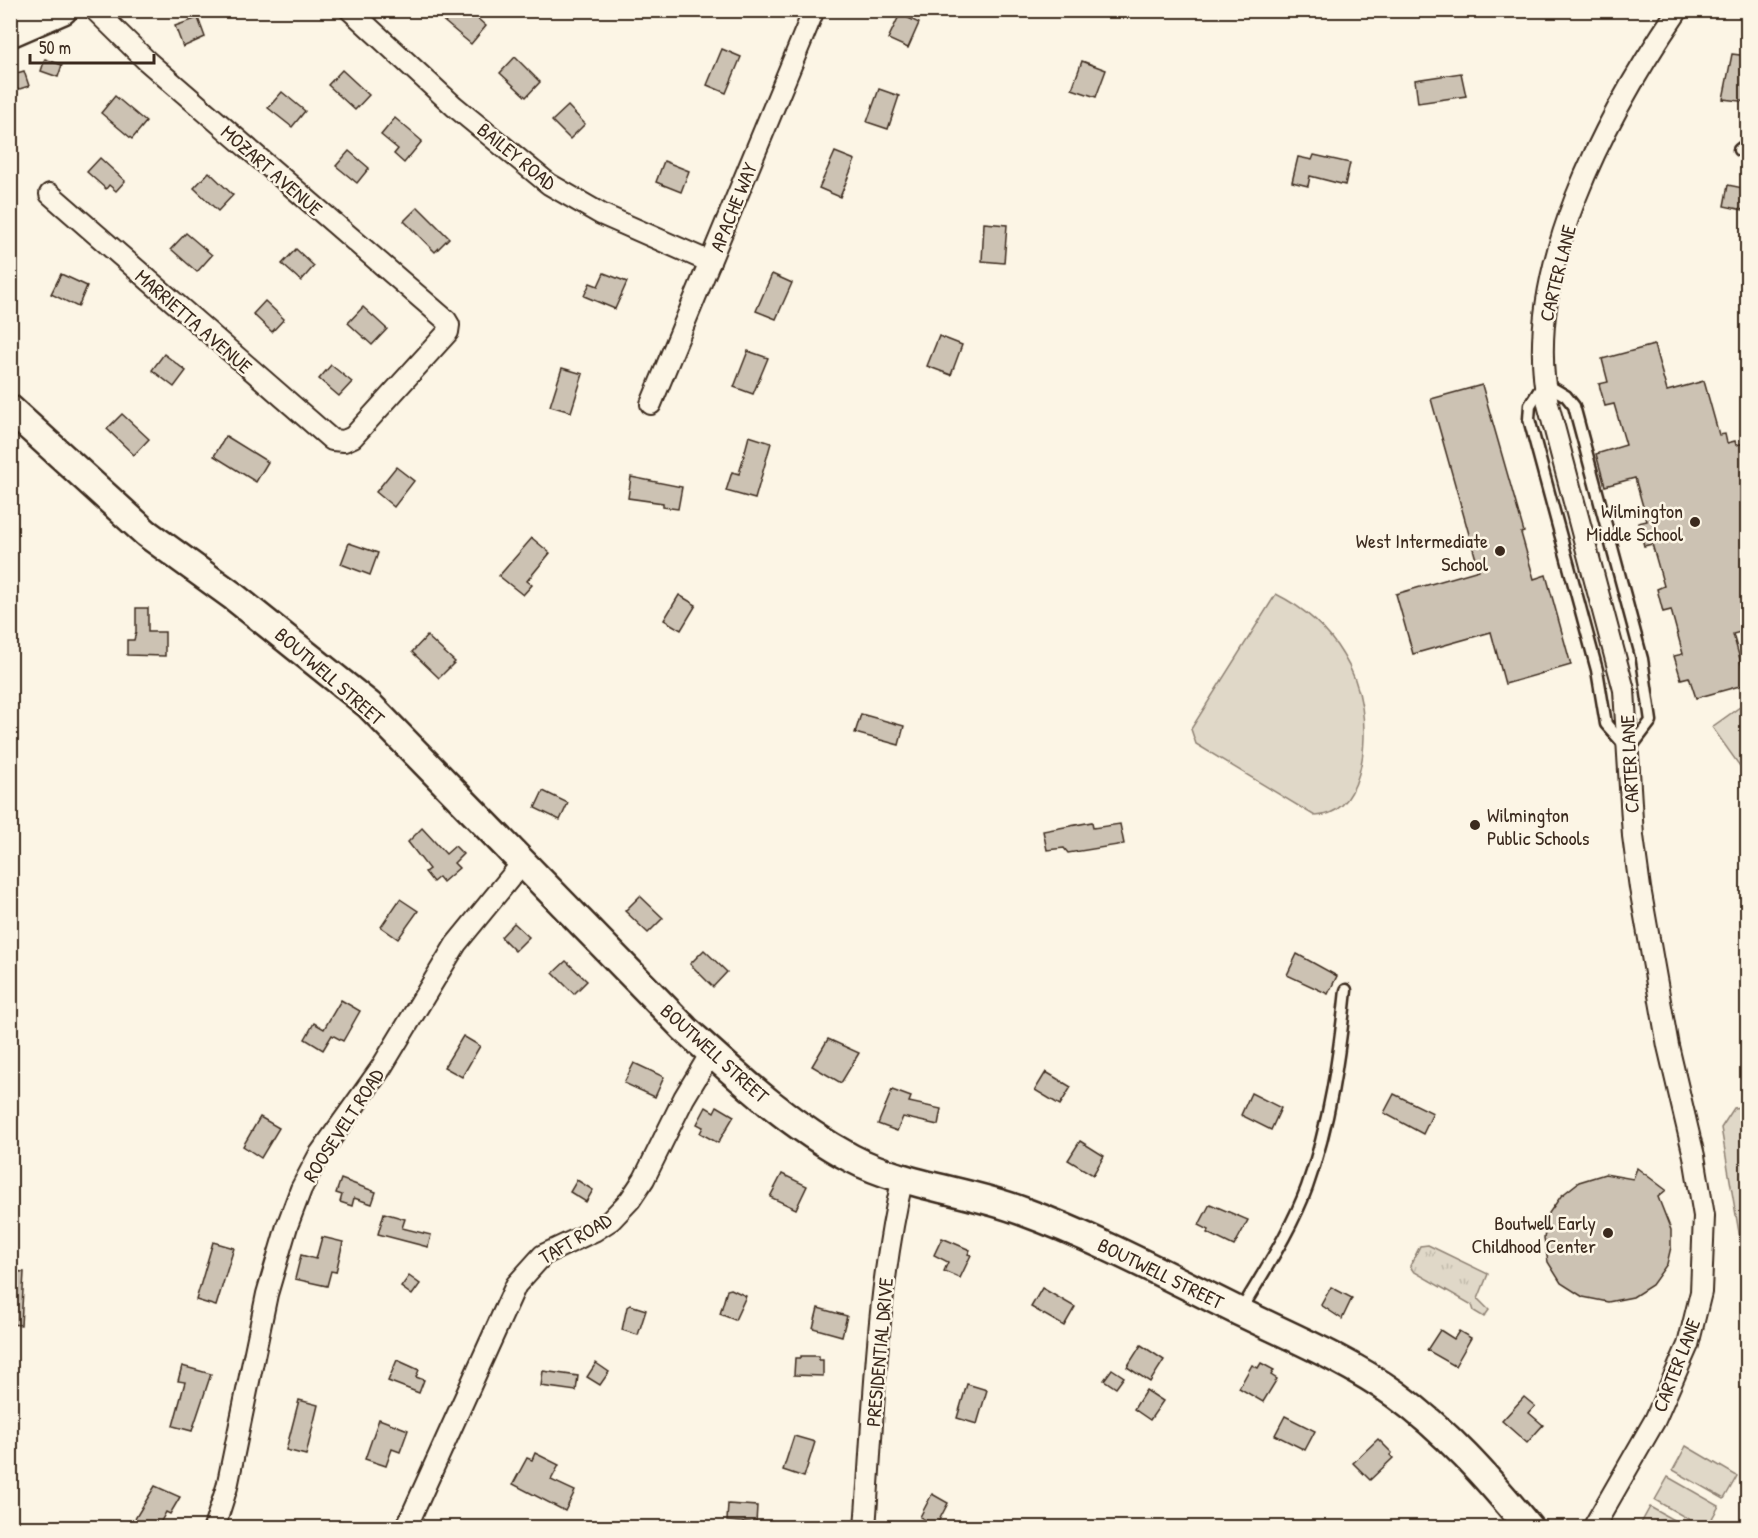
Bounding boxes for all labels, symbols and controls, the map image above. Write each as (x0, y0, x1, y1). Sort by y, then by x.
scale bar (30, 27, 154, 65)
text: 50 m (39, 35, 71, 60)
street label: BAILEY ROAD (472, 116, 562, 196)
street label: MOZART AVENUE (215, 118, 329, 222)
street label: APACHE WAY (703, 158, 763, 256)
street label: CARTER LANE (1532, 222, 1582, 324)
street label: MARRIETTA AVENUE (130, 263, 258, 379)
place label: Wilmington Middle School (1586, 497, 1684, 547)
marker: Wilmington Middle School (1688, 515, 1702, 529)
place label: West Intermediate School (1356, 527, 1489, 577)
marker: West Intermediate School (1493, 544, 1507, 558)
street label: BOUTWELL STREET (269, 621, 391, 732)
street label: CARTER LANE (1613, 714, 1645, 814)
place label: Wilmington Public Schools (1487, 801, 1590, 851)
marker: Wilmington Public Schools (1468, 818, 1482, 832)
street label: BOUTWELL STREET (655, 997, 775, 1109)
street label: ROOSEVELT ROAD (296, 1063, 390, 1187)
street label: TAFT ROAD (534, 1206, 617, 1270)
place label: Boutwell Early Childhood Center (1472, 1209, 1596, 1259)
marker: Boutwell Early Childhood Center (1601, 1226, 1615, 1240)
street label: BOUTWELL STREET (1094, 1231, 1229, 1315)
street label: PRESIDENTIAL DRIVE (859, 1276, 899, 1428)
street label: CARTER LANE (1646, 1314, 1706, 1416)

